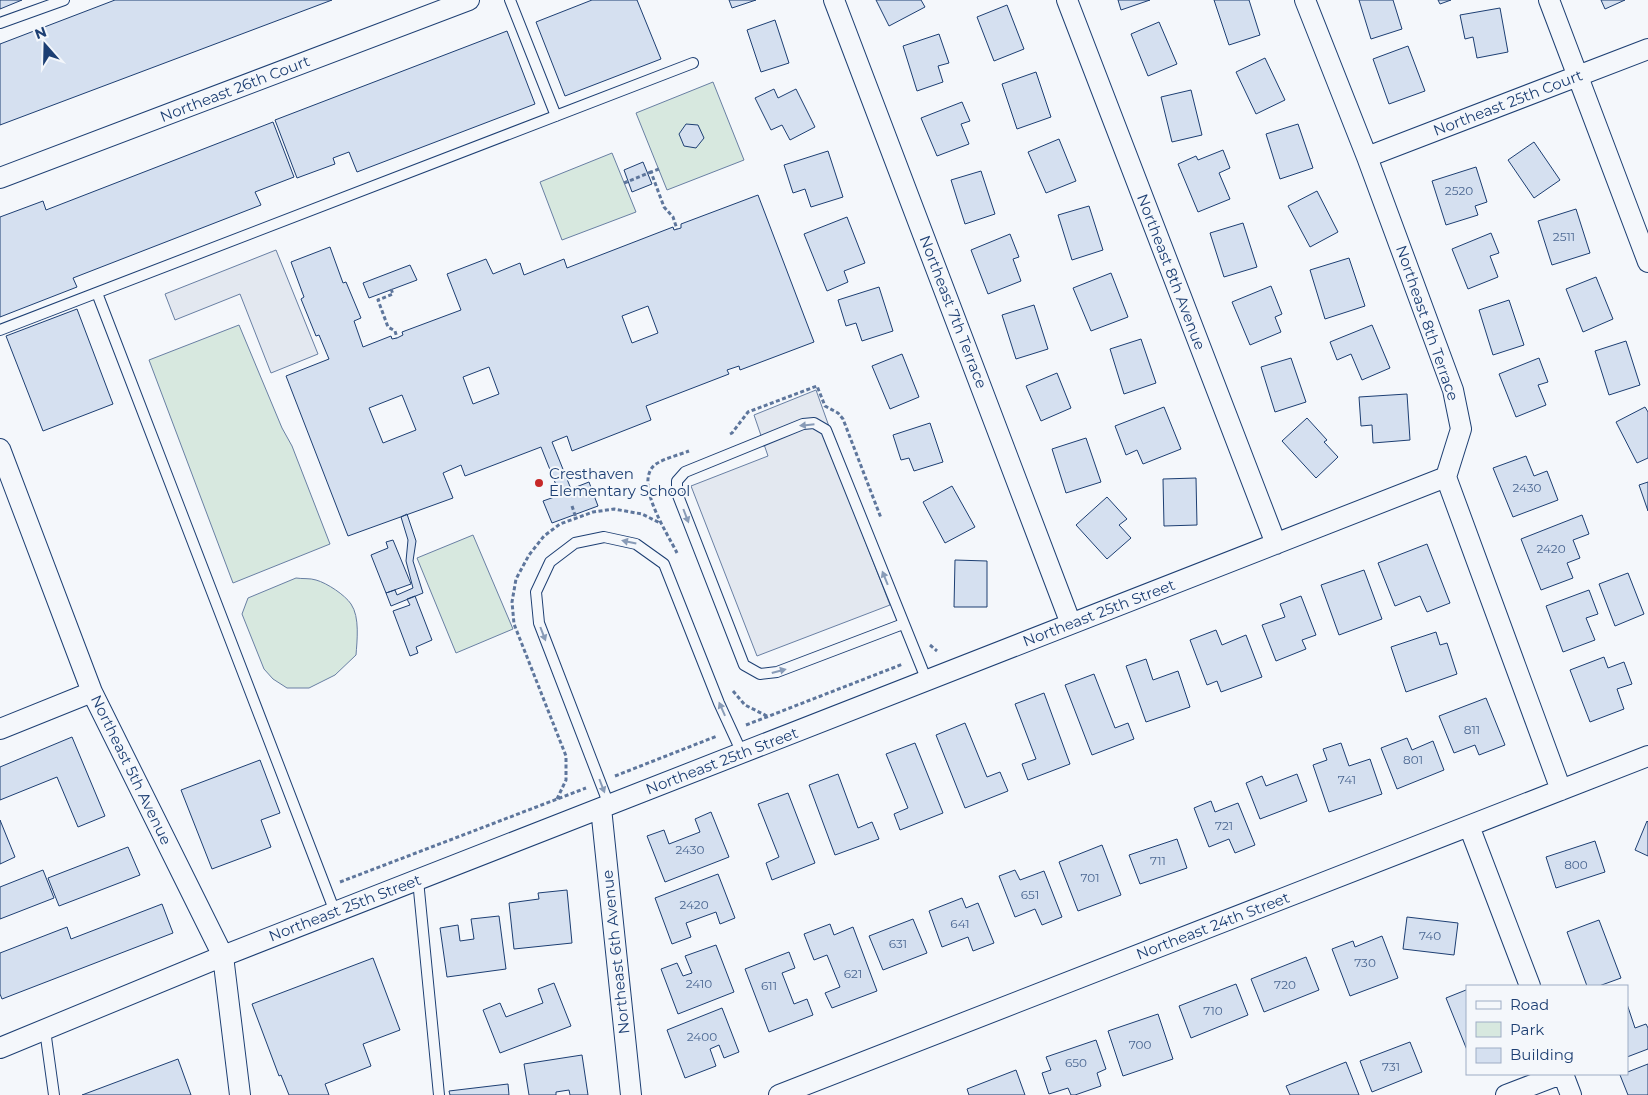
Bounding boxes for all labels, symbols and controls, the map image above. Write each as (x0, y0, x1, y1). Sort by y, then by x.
north arrow (20, 20, 70, 70)
text: N (32, 22, 49, 43)
street label: Northeast 26th Court (157, 51, 312, 126)
street label: Northeast 25th Court (1430, 65, 1585, 140)
house number: 2520 (1445, 183, 1473, 198)
street label: Northeast 8th Avenue (1133, 191, 1210, 352)
house number: 2511 (1553, 229, 1575, 244)
street label: Northeast 7th Terrace (916, 233, 991, 391)
street label: Northeast 8th Terrace (1392, 243, 1463, 403)
one-way arrow (799, 421, 815, 429)
place label: Cresthaven Elementary School (549, 464, 690, 500)
marker: Cresthaven Elementary School (533, 477, 545, 489)
house number: 2430 (1512, 480, 1542, 495)
one-way arrow (683, 508, 690, 523)
one-way arrow (620, 538, 636, 546)
house number: 2420 (1536, 541, 1566, 556)
one-way arrow (881, 571, 888, 586)
street label: Northeast 25th Street (1020, 575, 1178, 650)
one-way arrow (539, 627, 547, 642)
one-way arrow (771, 666, 786, 674)
street label: Northeast 5th Avenue (87, 692, 176, 848)
one-way arrow (717, 702, 725, 716)
house number: 811 (1464, 722, 1480, 737)
street label: Northeast 25th Street (643, 723, 801, 798)
house number: 801 (1403, 752, 1423, 767)
house number: 741 (1338, 772, 1356, 787)
one-way arrow (598, 779, 606, 793)
house number: 721 (1215, 818, 1233, 833)
house number: 2430 (675, 842, 705, 857)
house number: 711 (1150, 853, 1166, 868)
house number: 800 (1564, 857, 1588, 872)
street label: Northeast 6th Avenue (597, 869, 634, 1035)
street label: Northeast 25th Street (266, 870, 424, 945)
house number: 701 (1080, 870, 1100, 885)
house number: 651 (1021, 887, 1039, 902)
street label: Northeast 24th Street (1133, 888, 1292, 964)
house number: 2420 (679, 897, 709, 912)
house number: 641 (950, 916, 970, 931)
house number: 740 (1419, 928, 1441, 943)
house number: 631 (889, 936, 907, 951)
house number: 730 (1354, 955, 1376, 970)
house number: 621 (844, 966, 862, 981)
house number: 2410 (686, 976, 712, 991)
house number: 720 (1274, 977, 1296, 992)
house number: 611 (761, 978, 777, 993)
legend (1466, 985, 1628, 1075)
text: Road (1510, 995, 1549, 1014)
house number: 710 (1203, 1003, 1223, 1018)
text: Park (1510, 1020, 1544, 1039)
house number: 2400 (687, 1029, 717, 1044)
house number: 700 (1129, 1037, 1151, 1052)
text: Building (1510, 1045, 1574, 1064)
house number: 650 (1065, 1055, 1087, 1070)
house number: 731 (1382, 1059, 1400, 1074)

